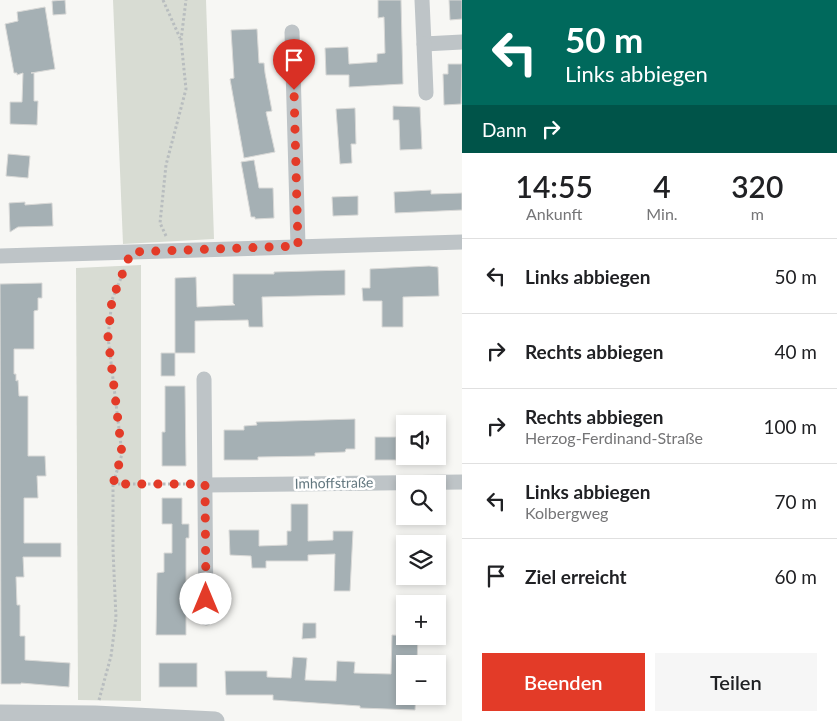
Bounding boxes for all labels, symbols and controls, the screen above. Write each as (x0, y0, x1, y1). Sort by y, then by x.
text: 50 m (565, 18, 643, 60)
icon: left (482, 20, 547, 85)
pin (273, 39, 315, 90)
icon: arrive (280, 46, 308, 74)
text: Links abbiegen (565, 60, 708, 87)
icon: right (537, 115, 565, 143)
text: Dann (482, 118, 527, 141)
text: 14:55 (516, 168, 593, 204)
text: 4 (653, 168, 671, 204)
text: 320 (731, 168, 783, 204)
text: Ankunft (526, 204, 582, 223)
text: Min. (646, 204, 678, 223)
text: m (751, 204, 764, 223)
icon: left (482, 262, 510, 290)
text: Links abbiegen (525, 265, 650, 288)
text: 50 m (774, 265, 817, 288)
icon: right (482, 337, 510, 365)
text: Rechts abbiegen (525, 340, 663, 363)
text: 40 m (774, 340, 817, 363)
text: Rechts abbiegen (525, 405, 663, 428)
icon: right (482, 412, 510, 440)
map controls (396, 415, 446, 705)
button: sound (396, 415, 446, 465)
text: 100 m (763, 415, 817, 438)
text: Herzog-Ferdinand-Straße (525, 428, 703, 447)
street label: Imhoffstraße (294, 473, 374, 492)
button: search (396, 475, 446, 525)
text: Links abbiegen (525, 480, 650, 503)
icon: left (482, 487, 510, 515)
text: 70 m (774, 490, 817, 513)
text: Kolbergweg (525, 503, 608, 522)
button: layers (396, 535, 446, 585)
icon: arrive (482, 562, 510, 590)
text: Ziel erreicht (525, 565, 627, 588)
text: 60 m (774, 565, 817, 588)
position arrow (179, 572, 231, 624)
button: + (396, 595, 446, 645)
button: Beenden (482, 653, 645, 711)
button: Teilen (655, 653, 817, 711)
button: − (396, 655, 446, 705)

